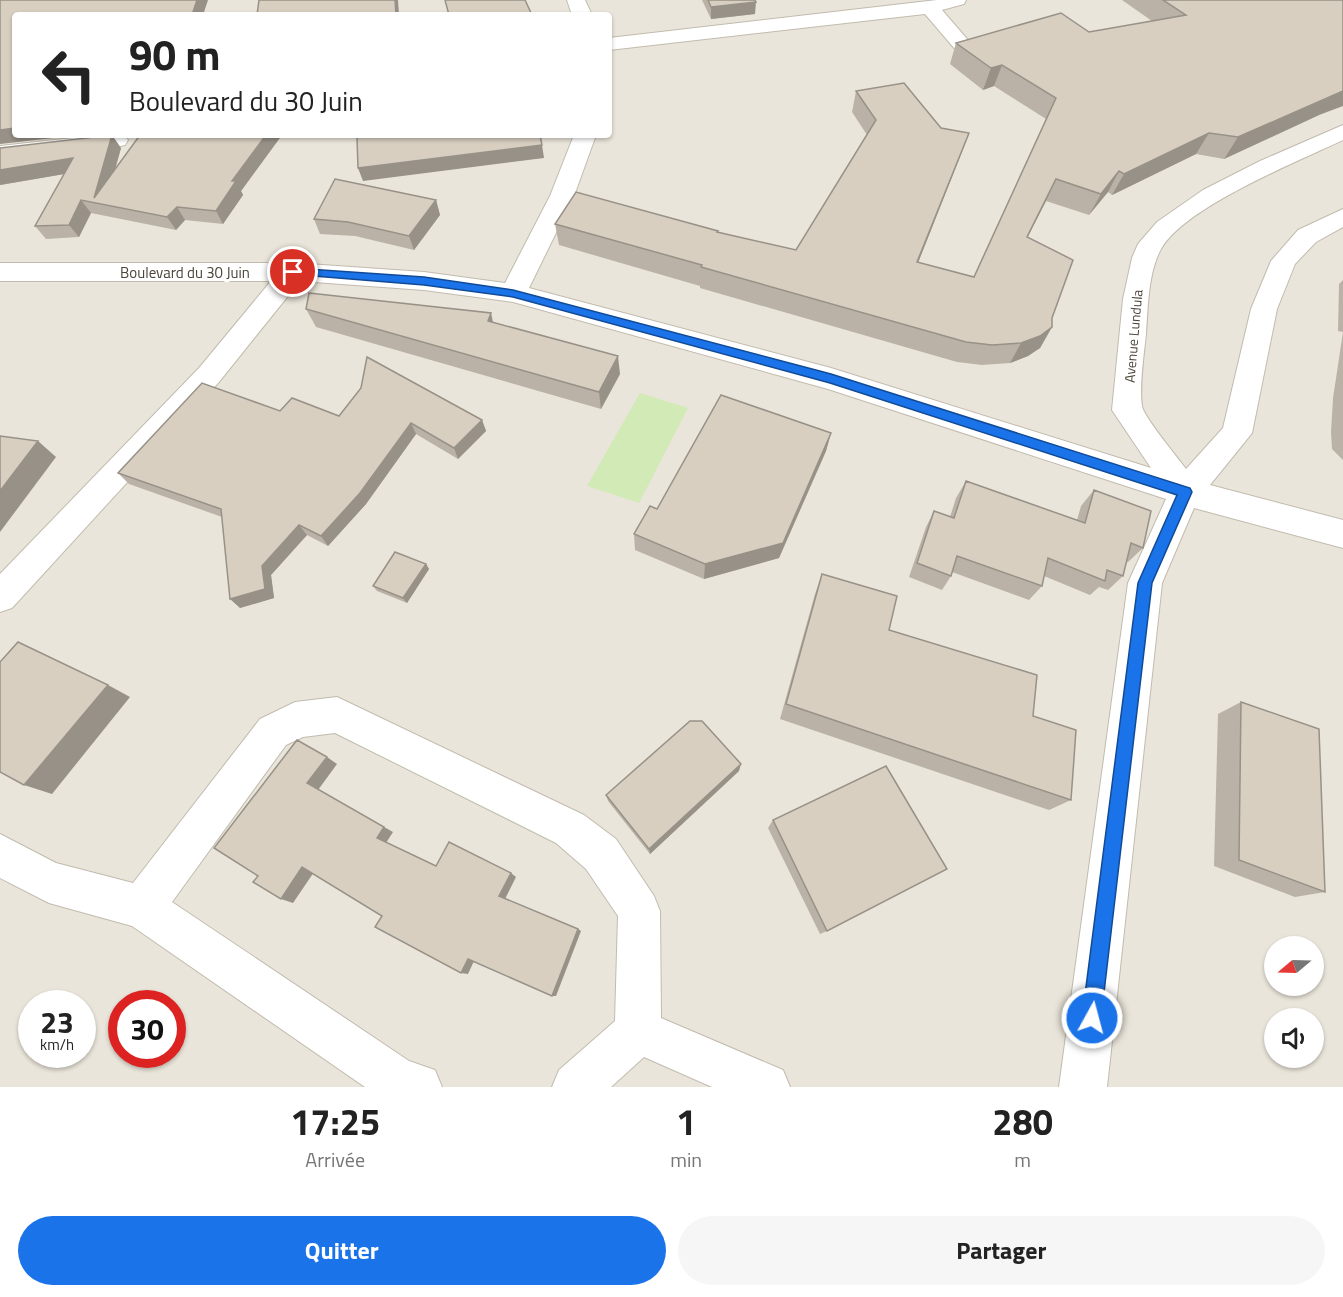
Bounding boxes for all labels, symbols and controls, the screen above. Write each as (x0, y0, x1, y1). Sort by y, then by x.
text: 90 m (129, 22, 221, 86)
icon: left (30, 36, 108, 114)
text: Boulevard du 30 Juin (129, 80, 363, 121)
pin (267, 246, 318, 297)
icon: arrive (276, 255, 309, 288)
street label: Boulevard du 30 Juin (120, 261, 250, 284)
street label: Avenue Lundula (1118, 288, 1148, 384)
north arrow (1264, 936, 1324, 996)
map controls (1264, 936, 1324, 1068)
position arrow (1060, 986, 1124, 1050)
speed limit sign: 30 (108, 990, 186, 1068)
text: 23 (40, 999, 74, 1045)
button: sound (1264, 1008, 1324, 1068)
text: km/h (40, 1033, 74, 1056)
text: 17:25 (290, 1094, 380, 1149)
text: 1 (676, 1094, 696, 1149)
text: 280 (992, 1094, 1053, 1149)
text: Arrivée (305, 1144, 365, 1175)
text: min (670, 1144, 702, 1175)
text: m (1014, 1144, 1031, 1175)
button: Quitter (18, 1216, 666, 1285)
button: Partager (678, 1216, 1325, 1285)

